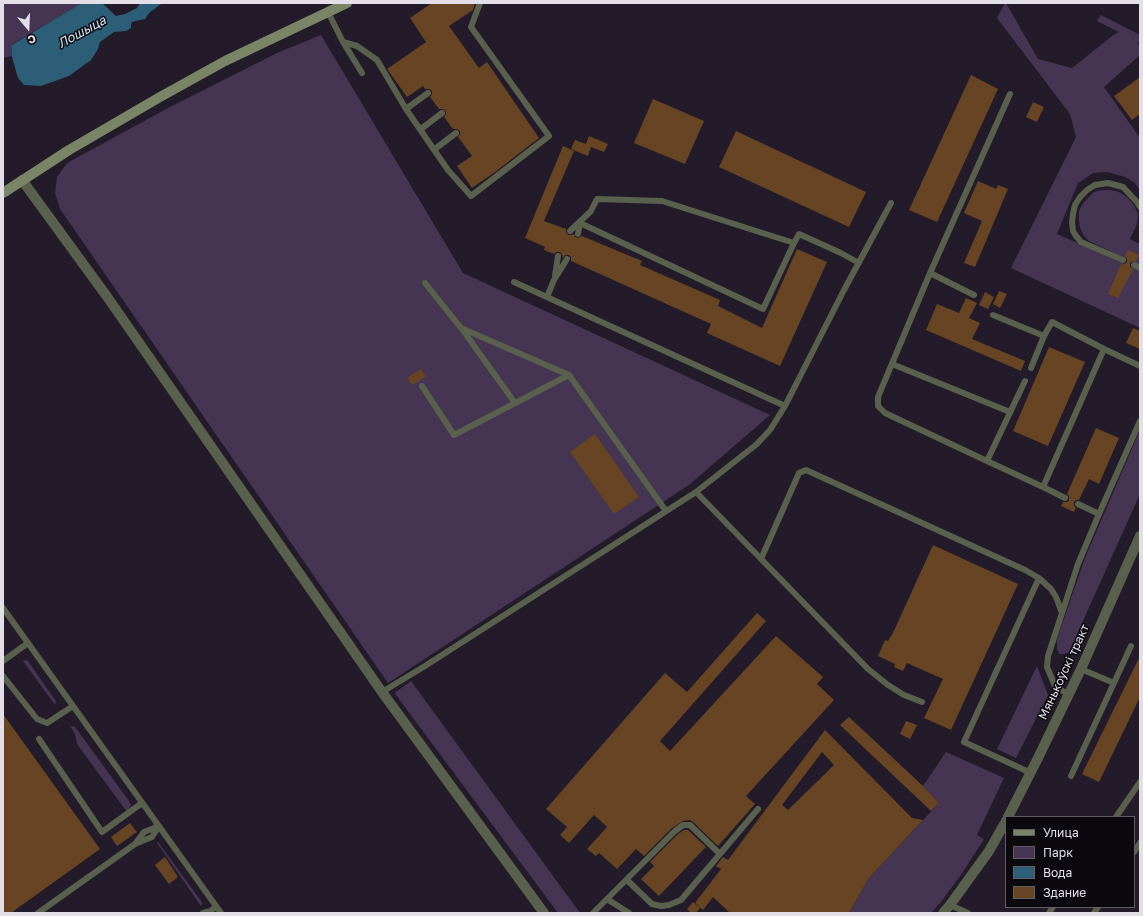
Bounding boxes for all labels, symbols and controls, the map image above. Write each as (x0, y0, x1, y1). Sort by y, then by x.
north arrow (8, 8, 48, 48)
water label: Лошыца (55, 12, 109, 52)
text: С (26, 32, 38, 47)
street label: Мянькоўскі тракт (1036, 622, 1092, 722)
legend (1005, 816, 1135, 908)
text: Улица (1043, 825, 1079, 840)
text: Парк (1043, 845, 1073, 860)
text: Вода (1043, 865, 1072, 880)
text: Здание (1043, 885, 1086, 900)

